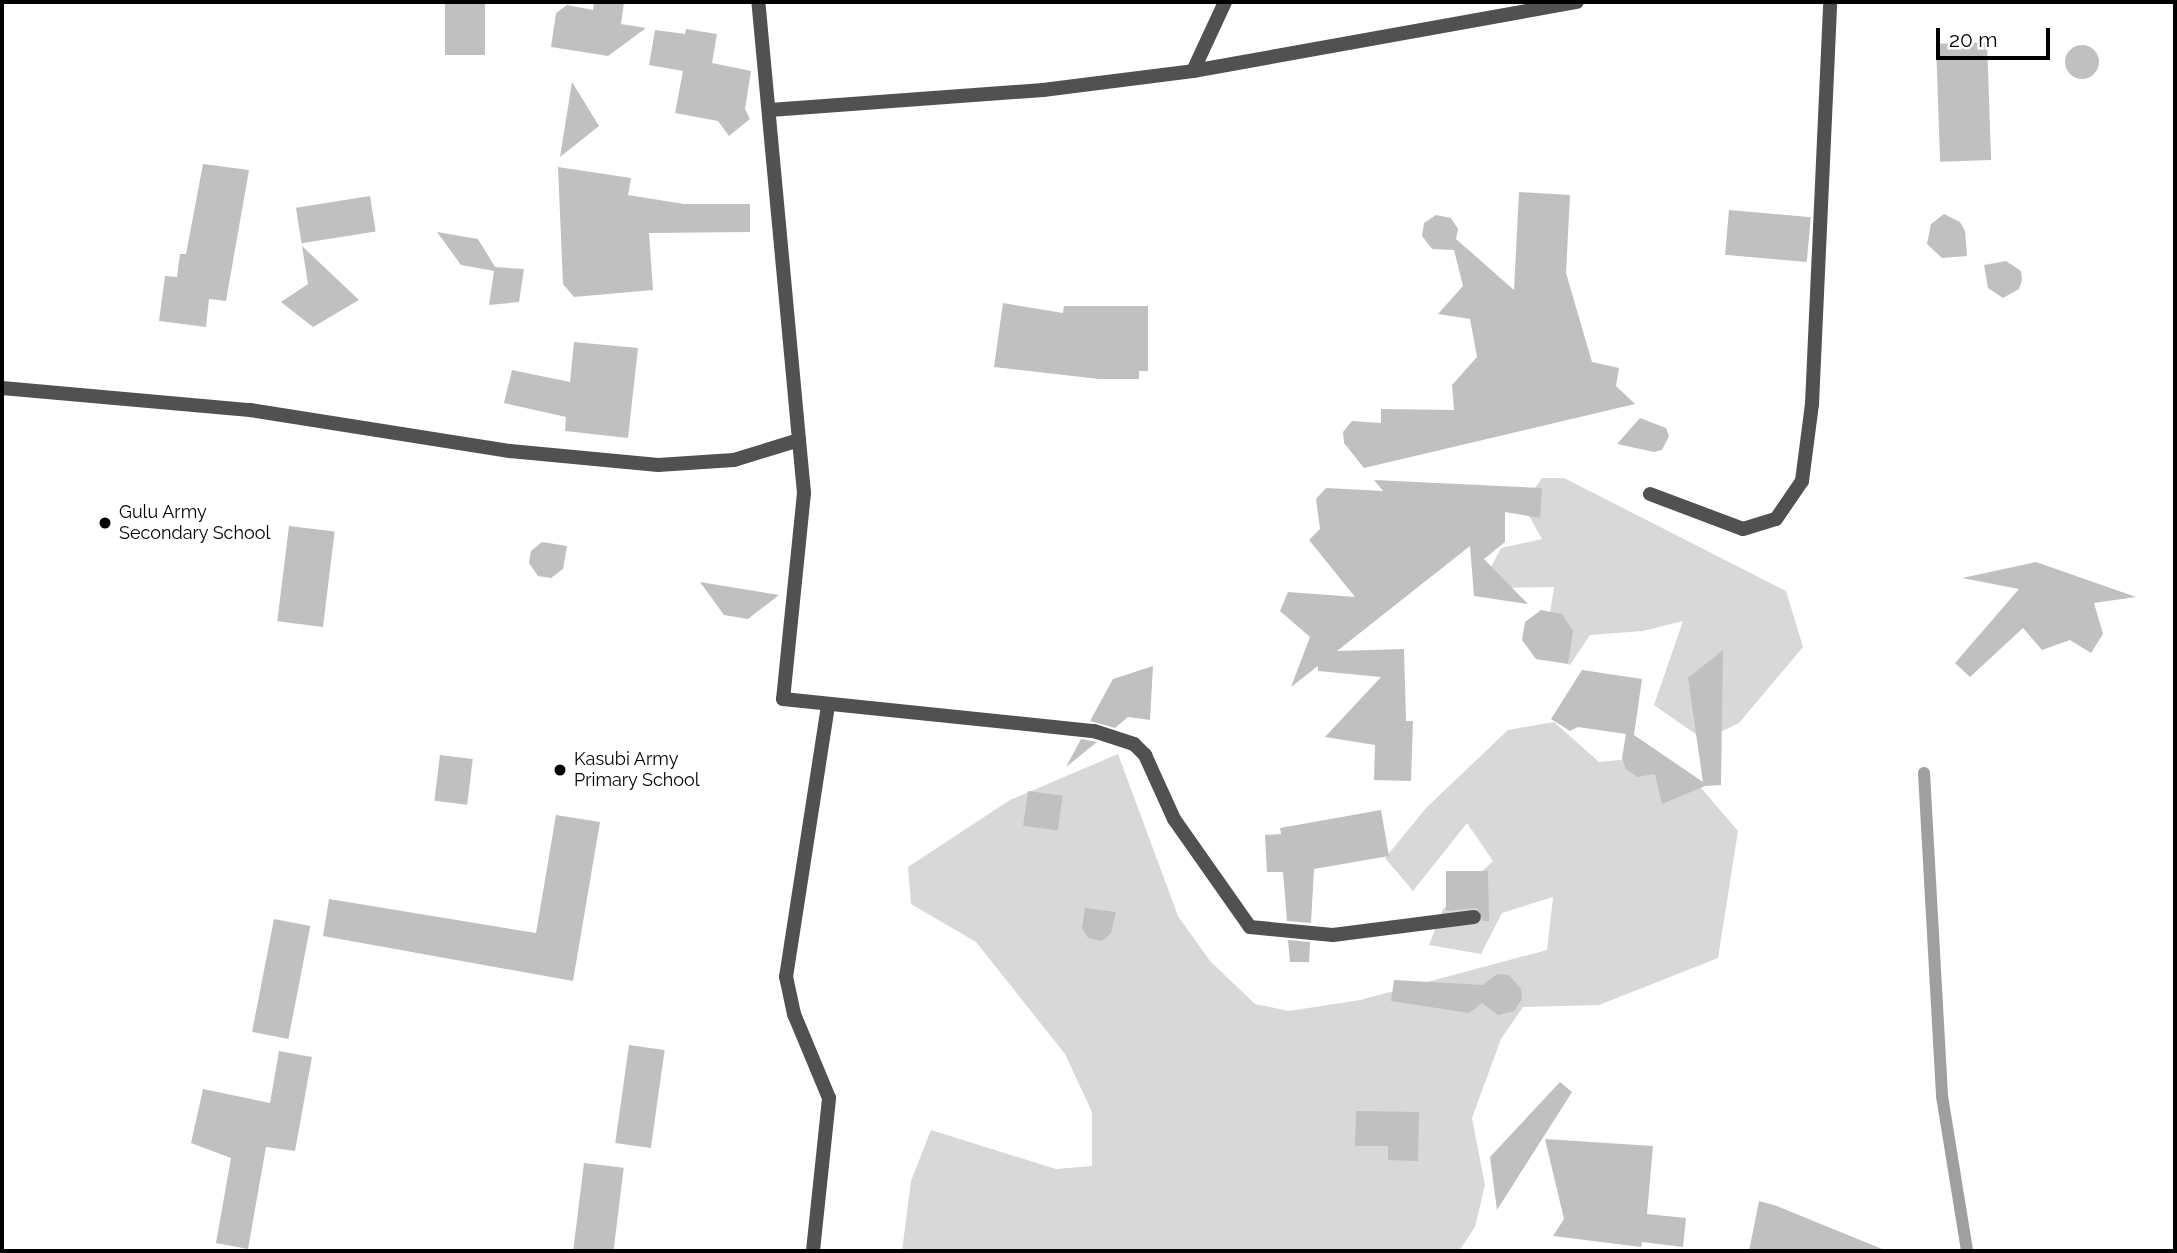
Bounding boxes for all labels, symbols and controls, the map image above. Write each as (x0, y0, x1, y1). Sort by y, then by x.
scale bar (1939, 14, 2053, 58)
text: 20 m (1949, 27, 1997, 52)
place label: Gulu Army Secondary School (119, 502, 271, 544)
marker: Gulu Army Secondary School (97, 515, 113, 531)
place label: Kasubi Army Primary School (574, 749, 700, 792)
marker: Kasubi Army Primary School (552, 762, 568, 778)

